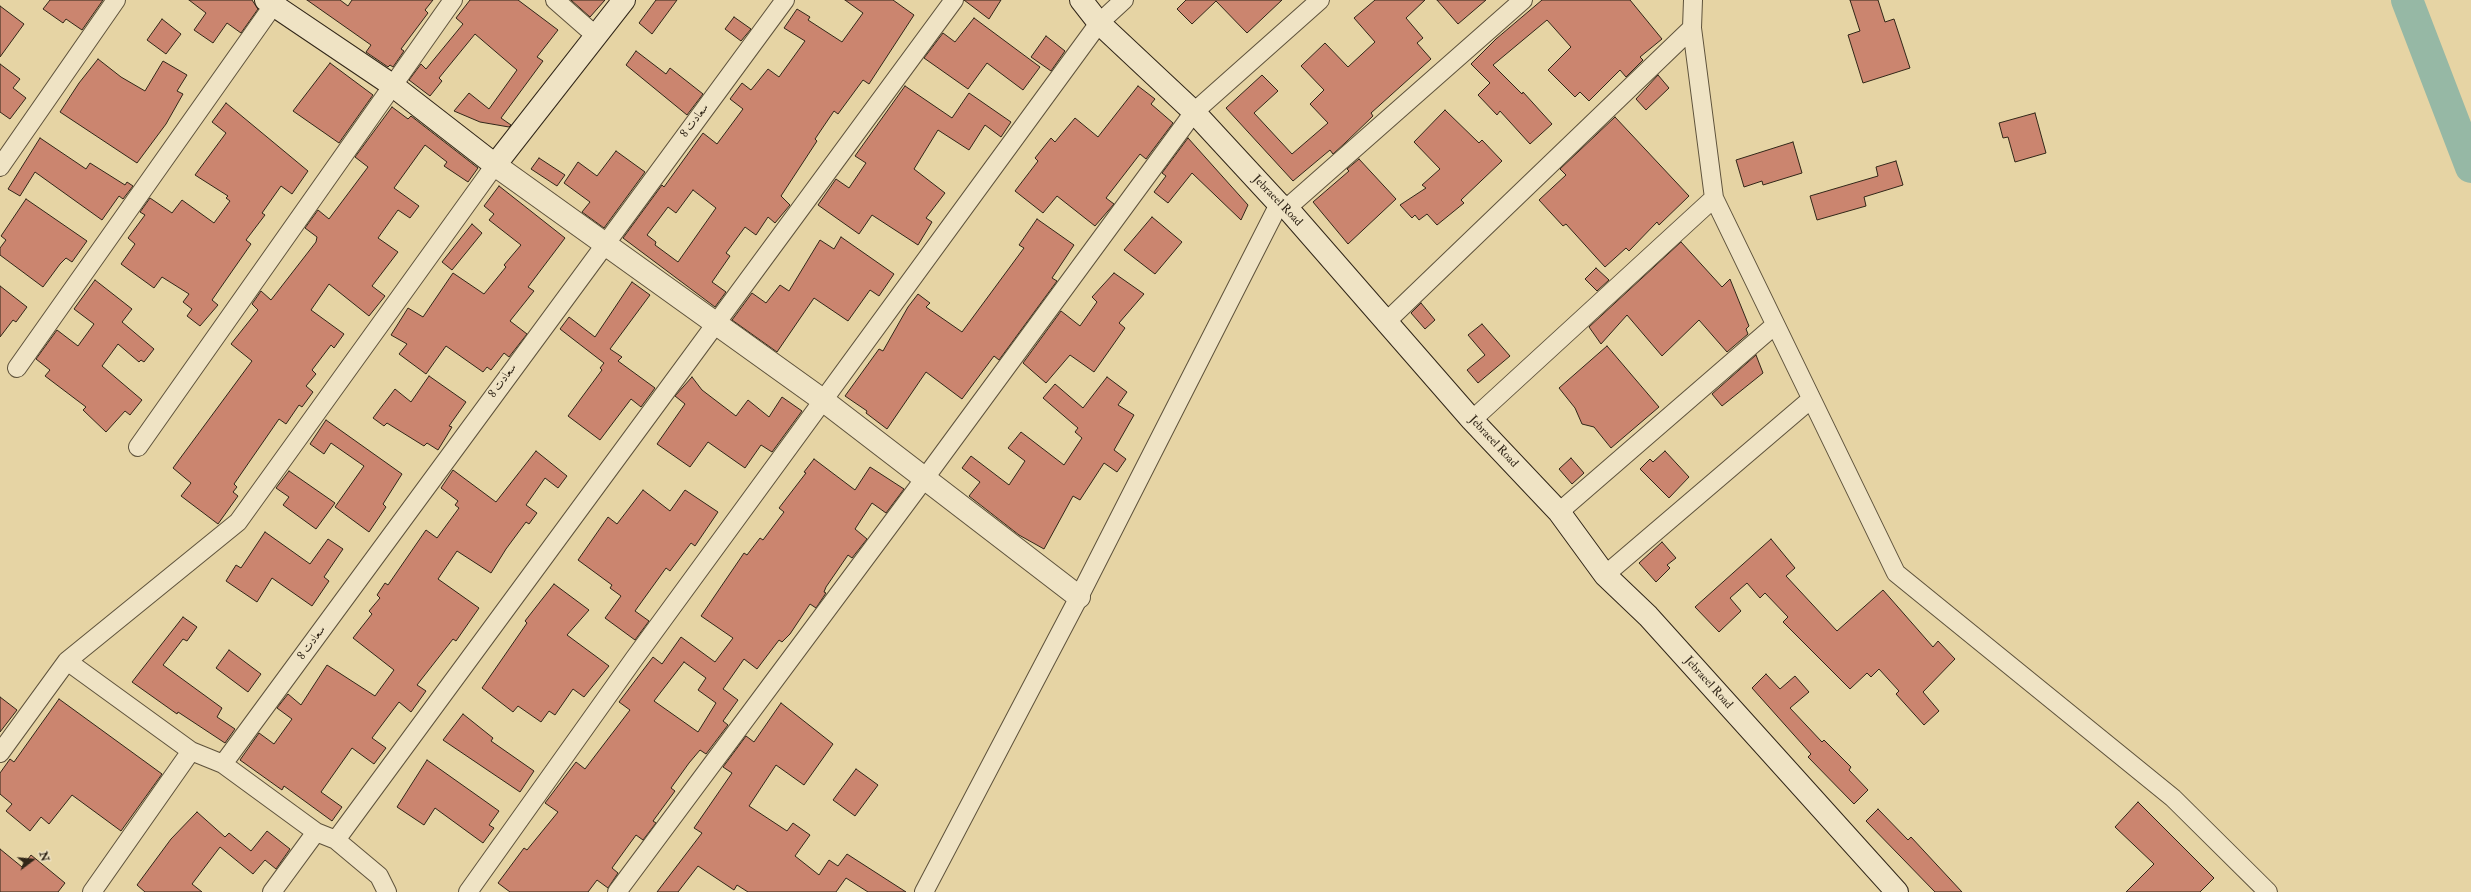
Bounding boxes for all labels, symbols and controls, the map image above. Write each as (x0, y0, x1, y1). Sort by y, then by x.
street label: سعادت 8 (678, 101, 712, 141)
street label: Jebraeel Road (1249, 172, 1305, 230)
street label: سعادت 8 (486, 361, 520, 401)
street label: Jebraeel Road (1465, 413, 1521, 471)
street label: سعادت 8 (295, 623, 329, 663)
street label: Jebraeel Road (1681, 654, 1735, 712)
north arrow (12, 840, 52, 880)
text: N (36, 850, 52, 863)

